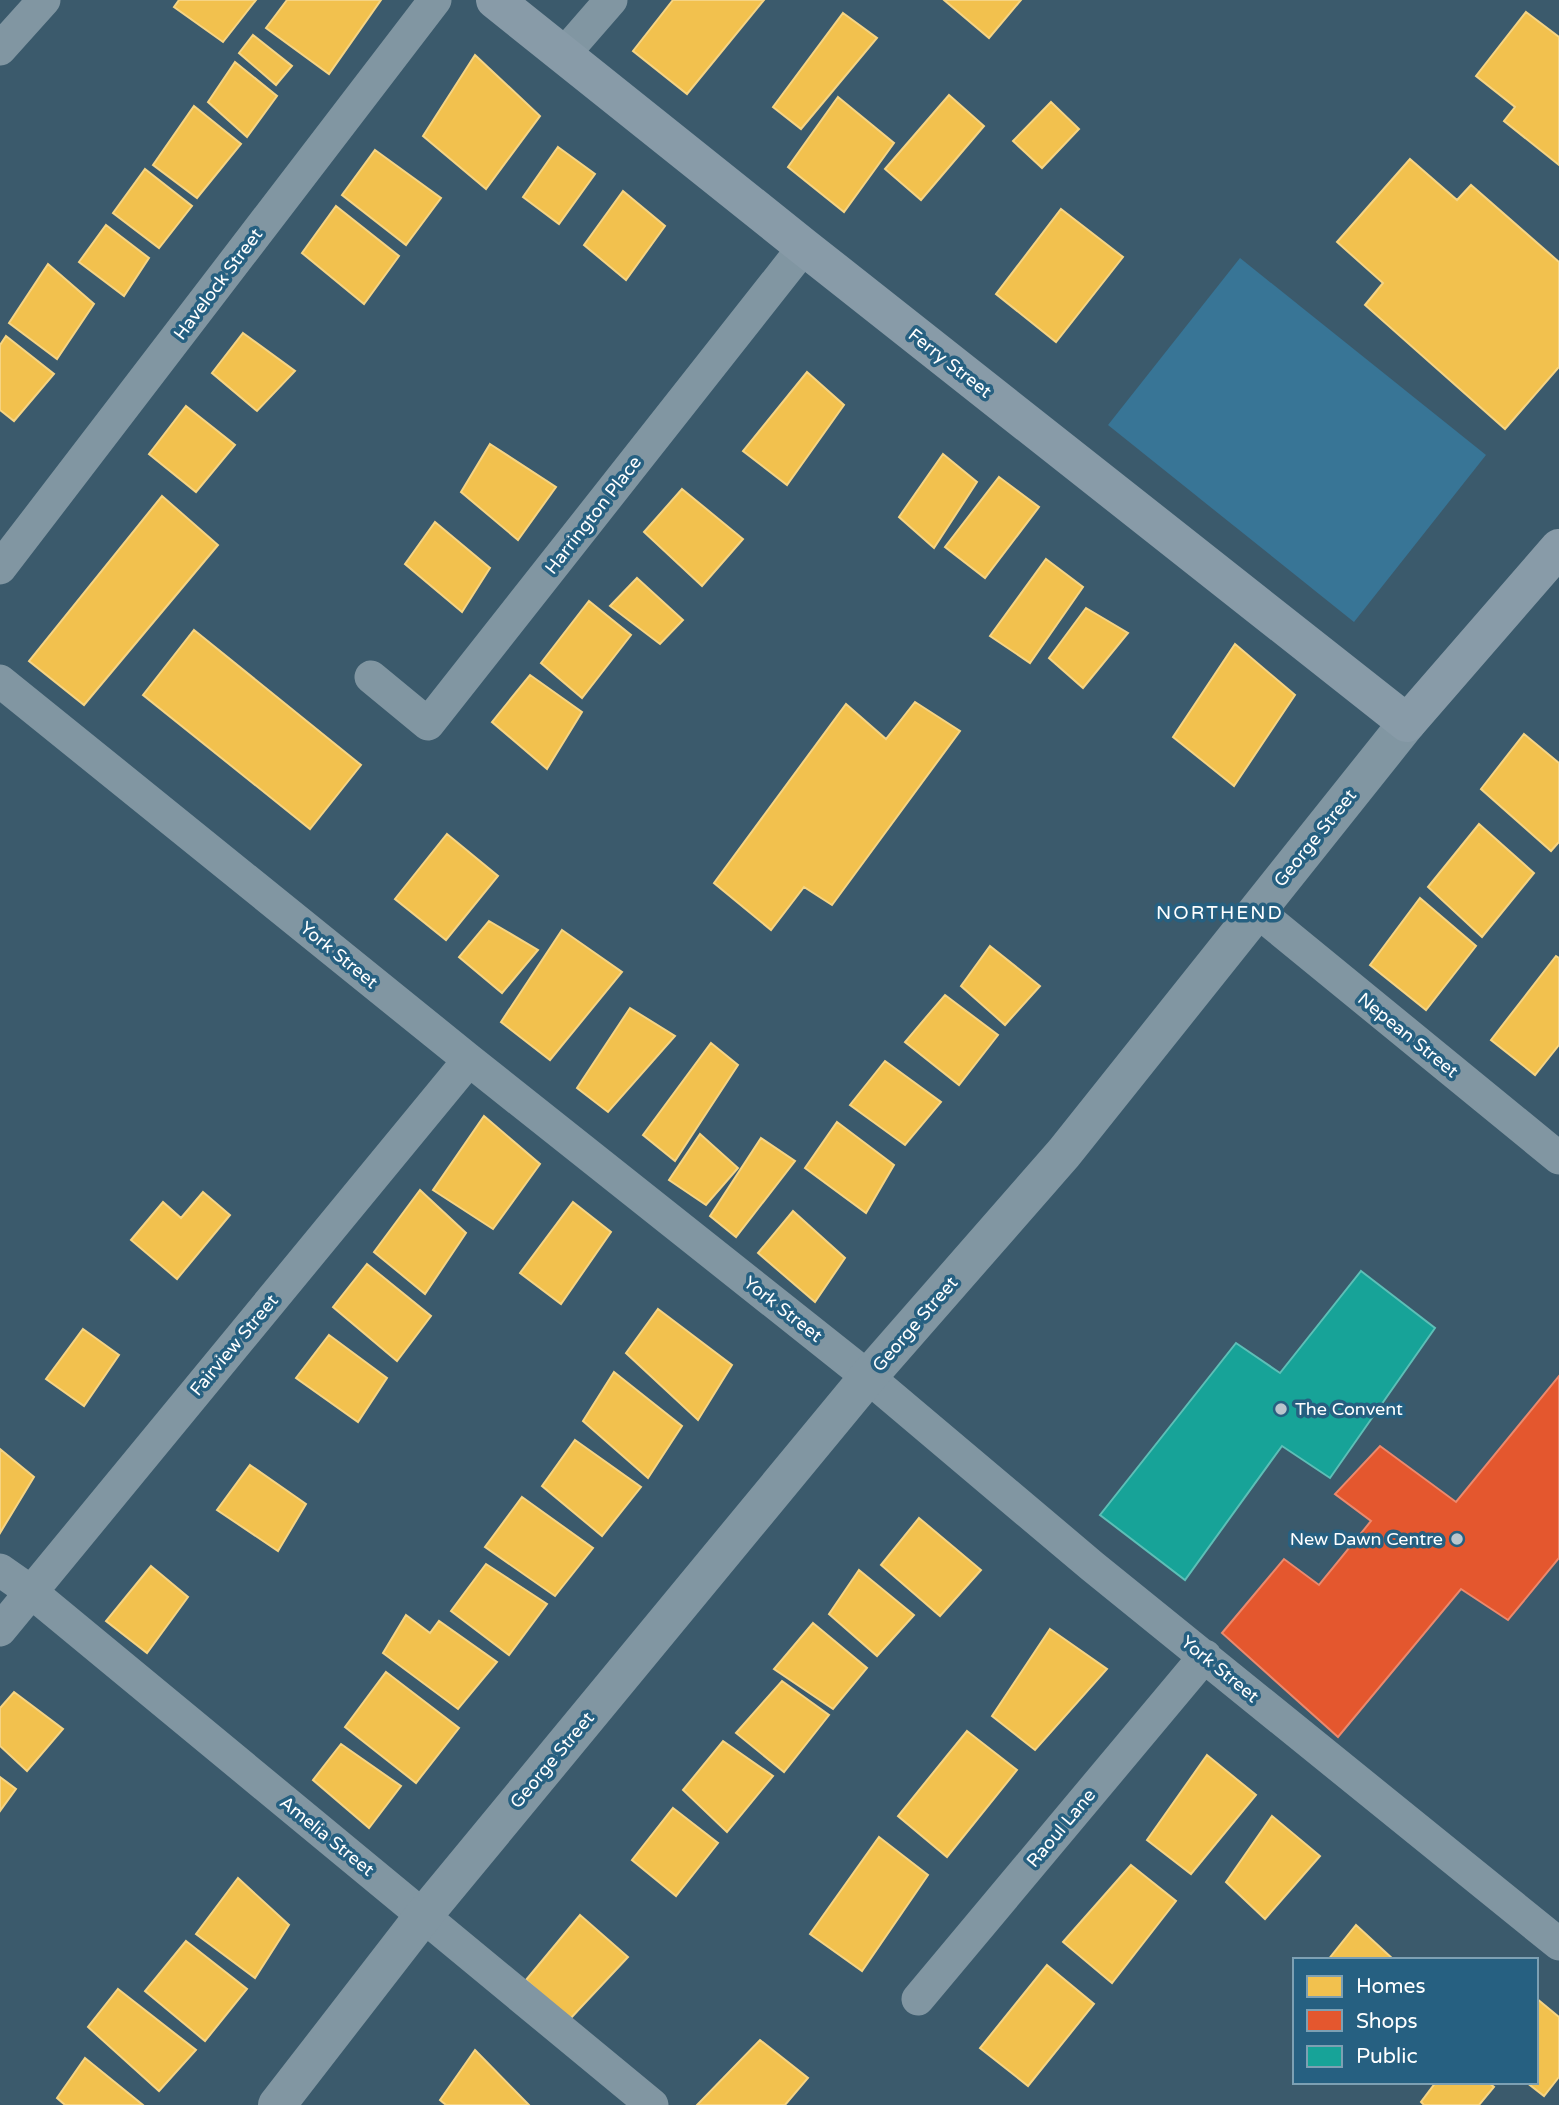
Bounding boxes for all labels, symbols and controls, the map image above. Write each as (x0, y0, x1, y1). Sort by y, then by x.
street label: Havelock Street (169, 224, 267, 344)
street label: Ferry Street (904, 324, 996, 403)
street label: Harrington Place (540, 452, 646, 578)
street label: George Street (1269, 785, 1361, 891)
district label: NORTHEND (1156, 902, 1284, 924)
street label: York Street (296, 917, 383, 993)
street label: Nepean Street (1353, 988, 1463, 1082)
street label: York Street (739, 1271, 827, 1347)
street label: George Street (868, 1272, 962, 1376)
street label: Fairview Street (185, 1290, 283, 1400)
place label: The Convent (1295, 1398, 1403, 1420)
marker: The Convent (1273, 1401, 1289, 1417)
place label: New Dawn Centre (1290, 1528, 1443, 1550)
marker: New Dawn Centre (1449, 1531, 1465, 1547)
street label: York Street (1177, 1631, 1264, 1707)
street label: George Street (505, 1707, 599, 1813)
street label: Raoul Lane (1022, 1784, 1100, 1872)
street label: Amelia Street (275, 1791, 379, 1881)
legend (1293, 1958, 1538, 2084)
text: Homes (1356, 1974, 1426, 1999)
text: Shops (1356, 2009, 1418, 2034)
text: Public (1356, 2044, 1418, 2069)

